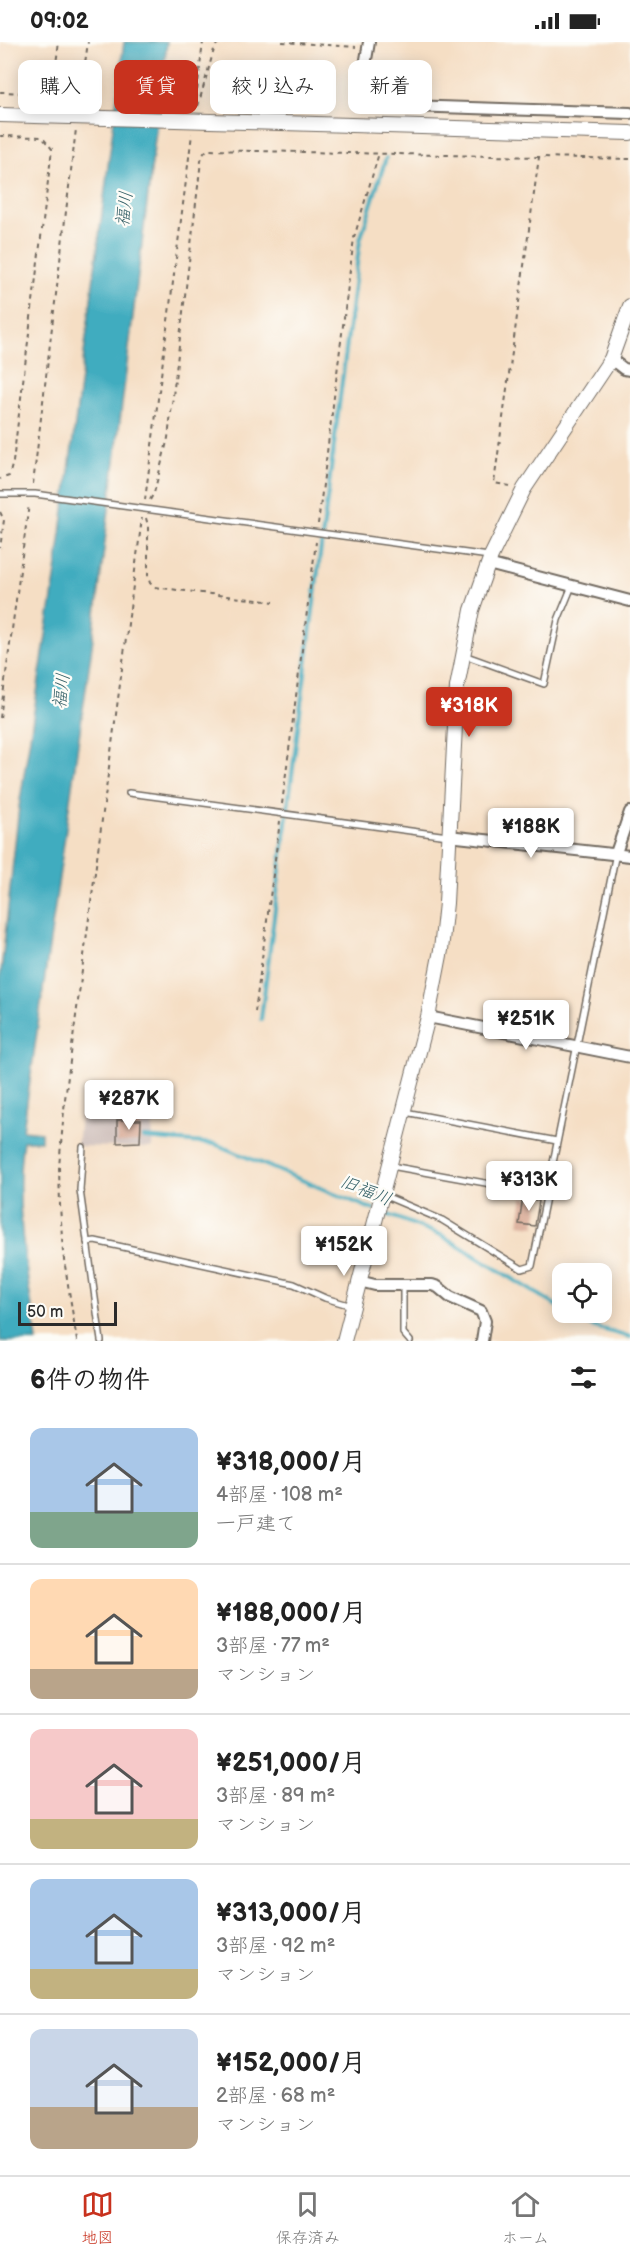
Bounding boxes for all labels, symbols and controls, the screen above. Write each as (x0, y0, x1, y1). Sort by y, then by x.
text: 09:02 (30, 8, 89, 35)
chip: 購入 (18, 60, 102, 114)
chip: 賃貸 (114, 60, 198, 114)
chip: 絞り込み (210, 60, 336, 114)
chip: 新着 (348, 60, 432, 114)
water label: 福川 (112, 190, 137, 228)
water label: 福川 (49, 672, 74, 710)
pin: ¥318K (427, 687, 511, 738)
text: ¥318K (440, 694, 498, 718)
pin: ¥188K (489, 808, 573, 859)
text: ¥188K (502, 815, 560, 839)
pin: ¥251K (484, 1000, 568, 1051)
text: ¥251K (497, 1007, 555, 1031)
pin: ¥287K (87, 1080, 171, 1131)
text: ¥287K (99, 1087, 159, 1111)
pin: ¥313K (487, 1161, 571, 1212)
text: ¥313K (500, 1168, 558, 1192)
water label: 旧福川 (337, 1171, 395, 1210)
pin: ¥152K (302, 1226, 386, 1277)
text: ¥152K (315, 1233, 373, 1257)
map controls (552, 1263, 612, 1323)
button: locate (552, 1263, 612, 1323)
scale bar (18, 1299, 117, 1326)
text: 50 m (27, 1303, 63, 1322)
icon: filters (567, 1361, 600, 1394)
text: 6件の物件 (30, 1365, 150, 1396)
text: ¥318,000/月 (216, 1447, 367, 1478)
icon: home (78, 1452, 150, 1524)
text: 4部屋 · 108 m² (216, 1483, 343, 1507)
text: 一戸建て (216, 1512, 296, 1536)
text: ¥188,000/月 (216, 1598, 367, 1629)
icon: home (78, 1603, 150, 1675)
text: 3部屋 · 77 m² (216, 1634, 330, 1658)
text: マンション (216, 1663, 315, 1687)
text: ¥251,000/月 (216, 1748, 366, 1779)
icon: home (78, 1753, 150, 1825)
text: 3部屋 · 89 m² (216, 1784, 335, 1808)
text: マンション (216, 1813, 315, 1837)
text: ¥313,000/月 (216, 1898, 366, 1929)
icon: home (78, 1903, 150, 1975)
text: 3部屋 · 92 m² (216, 1934, 335, 1958)
text: マンション (216, 1963, 315, 1987)
text: ¥152,000/月 (216, 2048, 366, 2079)
icon: home (78, 2053, 150, 2125)
text: 2部屋 · 68 m² (216, 2084, 335, 2108)
text: マンション (216, 2113, 315, 2137)
tab: 地図 (81, 2188, 114, 2248)
tab: 保存済み (276, 2188, 340, 2248)
tab: ホーム (502, 2188, 549, 2248)

